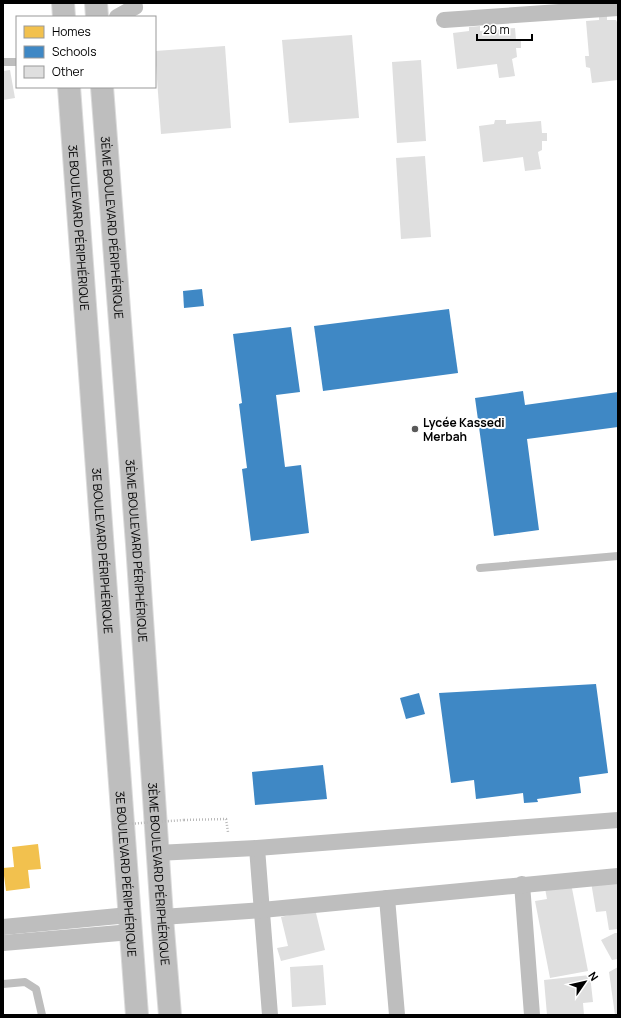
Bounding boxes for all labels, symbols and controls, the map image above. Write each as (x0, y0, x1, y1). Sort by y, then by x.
legend (16, 16, 156, 88)
scale bar (477, 16, 532, 42)
text: 20 m (483, 21, 510, 38)
text: Homes (52, 23, 91, 40)
text: Schools (52, 43, 96, 60)
text: Other (52, 63, 85, 80)
street label: 3ÈME BOULEVARD PÉRIPHÉRIQUE (97, 135, 128, 320)
street label: 3E BOULEVARD PÉRIPHÉRIQUE (65, 144, 94, 311)
place label: Lycée Kassedi Merbah (423, 414, 505, 445)
marker: Lycée Kassedi Merbah (410, 424, 420, 434)
street label: 3ÈME BOULEVARD PÉRIPHÉRIQUE (122, 459, 152, 643)
street label: 3E BOULEVARD PÉRIPHÉRIQUE (88, 467, 118, 635)
street label: 3ÈME BOULEVARD PÉRIPHÉRIQUE (144, 782, 174, 966)
street label: 3E BOULEVARD PÉRIPHÉRIQUE (112, 790, 141, 958)
north arrow (565, 962, 605, 1002)
text: N (585, 969, 602, 984)

